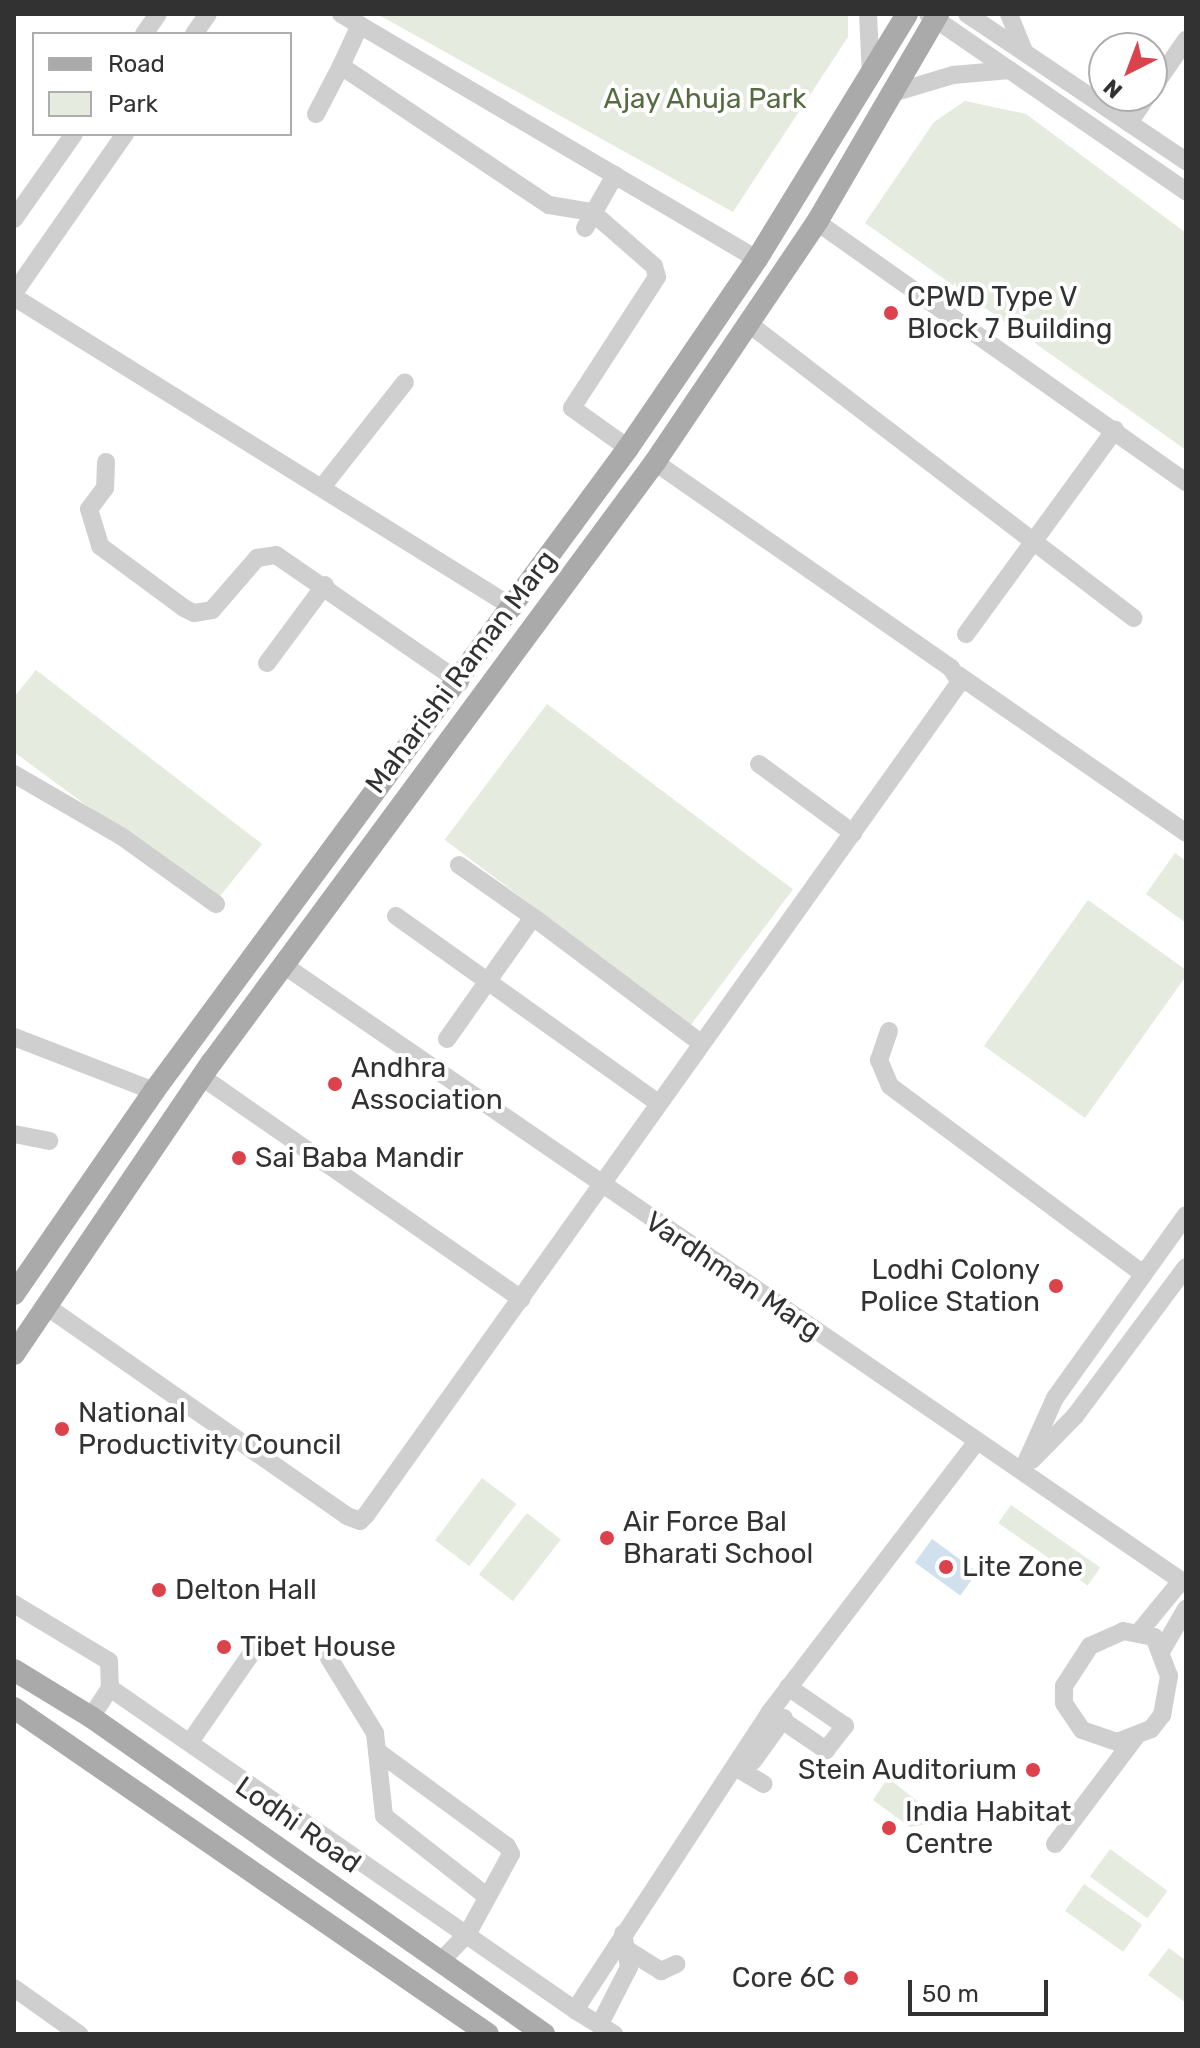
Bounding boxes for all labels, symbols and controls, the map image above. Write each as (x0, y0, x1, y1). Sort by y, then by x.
legend (32, 32, 292, 136)
north arrow (1088, 32, 1168, 112)
text: Road (108, 50, 165, 78)
text: N (1098, 73, 1128, 104)
park label: Ajay Ahuja Park (603, 82, 807, 116)
text: Park (108, 90, 158, 118)
place label: CPWD Type V Block 7 Building (907, 280, 1113, 346)
marker: CPWD Type V Block 7 Building (882, 304, 900, 322)
street label: Maharishi Raman Marg (359, 544, 563, 800)
place label: Andhra Association (351, 1051, 503, 1117)
marker: Andhra Association (326, 1075, 344, 1093)
place label: Sai Baba Mandir (255, 1141, 463, 1175)
marker: Sai Baba Mandir (230, 1149, 248, 1167)
street label: Vardhman Marg (639, 1205, 827, 1347)
place label: Lodhi Colony Police Station (860, 1253, 1040, 1319)
marker: Lodhi Colony Police Station (1047, 1277, 1065, 1295)
place label: National Productivity Council (78, 1396, 342, 1462)
marker: National Productivity Council (53, 1420, 71, 1438)
place label: Air Force Bal Bharati School (623, 1505, 813, 1571)
marker: Air Force Bal Bharati School (598, 1529, 616, 1547)
place label: Lite Zone (962, 1550, 1083, 1584)
marker: Lite Zone (937, 1558, 955, 1576)
place label: Delton Hall (175, 1573, 317, 1607)
marker: Delton Hall (150, 1581, 168, 1599)
place label: Tibet House (240, 1630, 396, 1664)
marker: Tibet House (215, 1638, 233, 1656)
place label: Stein Auditorium (797, 1753, 1017, 1787)
marker: Stein Auditorium (1024, 1761, 1042, 1779)
street label: Lodhi Road (229, 1770, 367, 1880)
place label: India Habitat Centre (905, 1795, 1071, 1861)
marker: India Habitat Centre (880, 1819, 898, 1837)
place label: Core 6C (732, 1961, 835, 1995)
scale bar (912, 1964, 1052, 2014)
marker: Core 6C (842, 1969, 860, 1987)
text: 50 m (922, 1980, 979, 2008)

